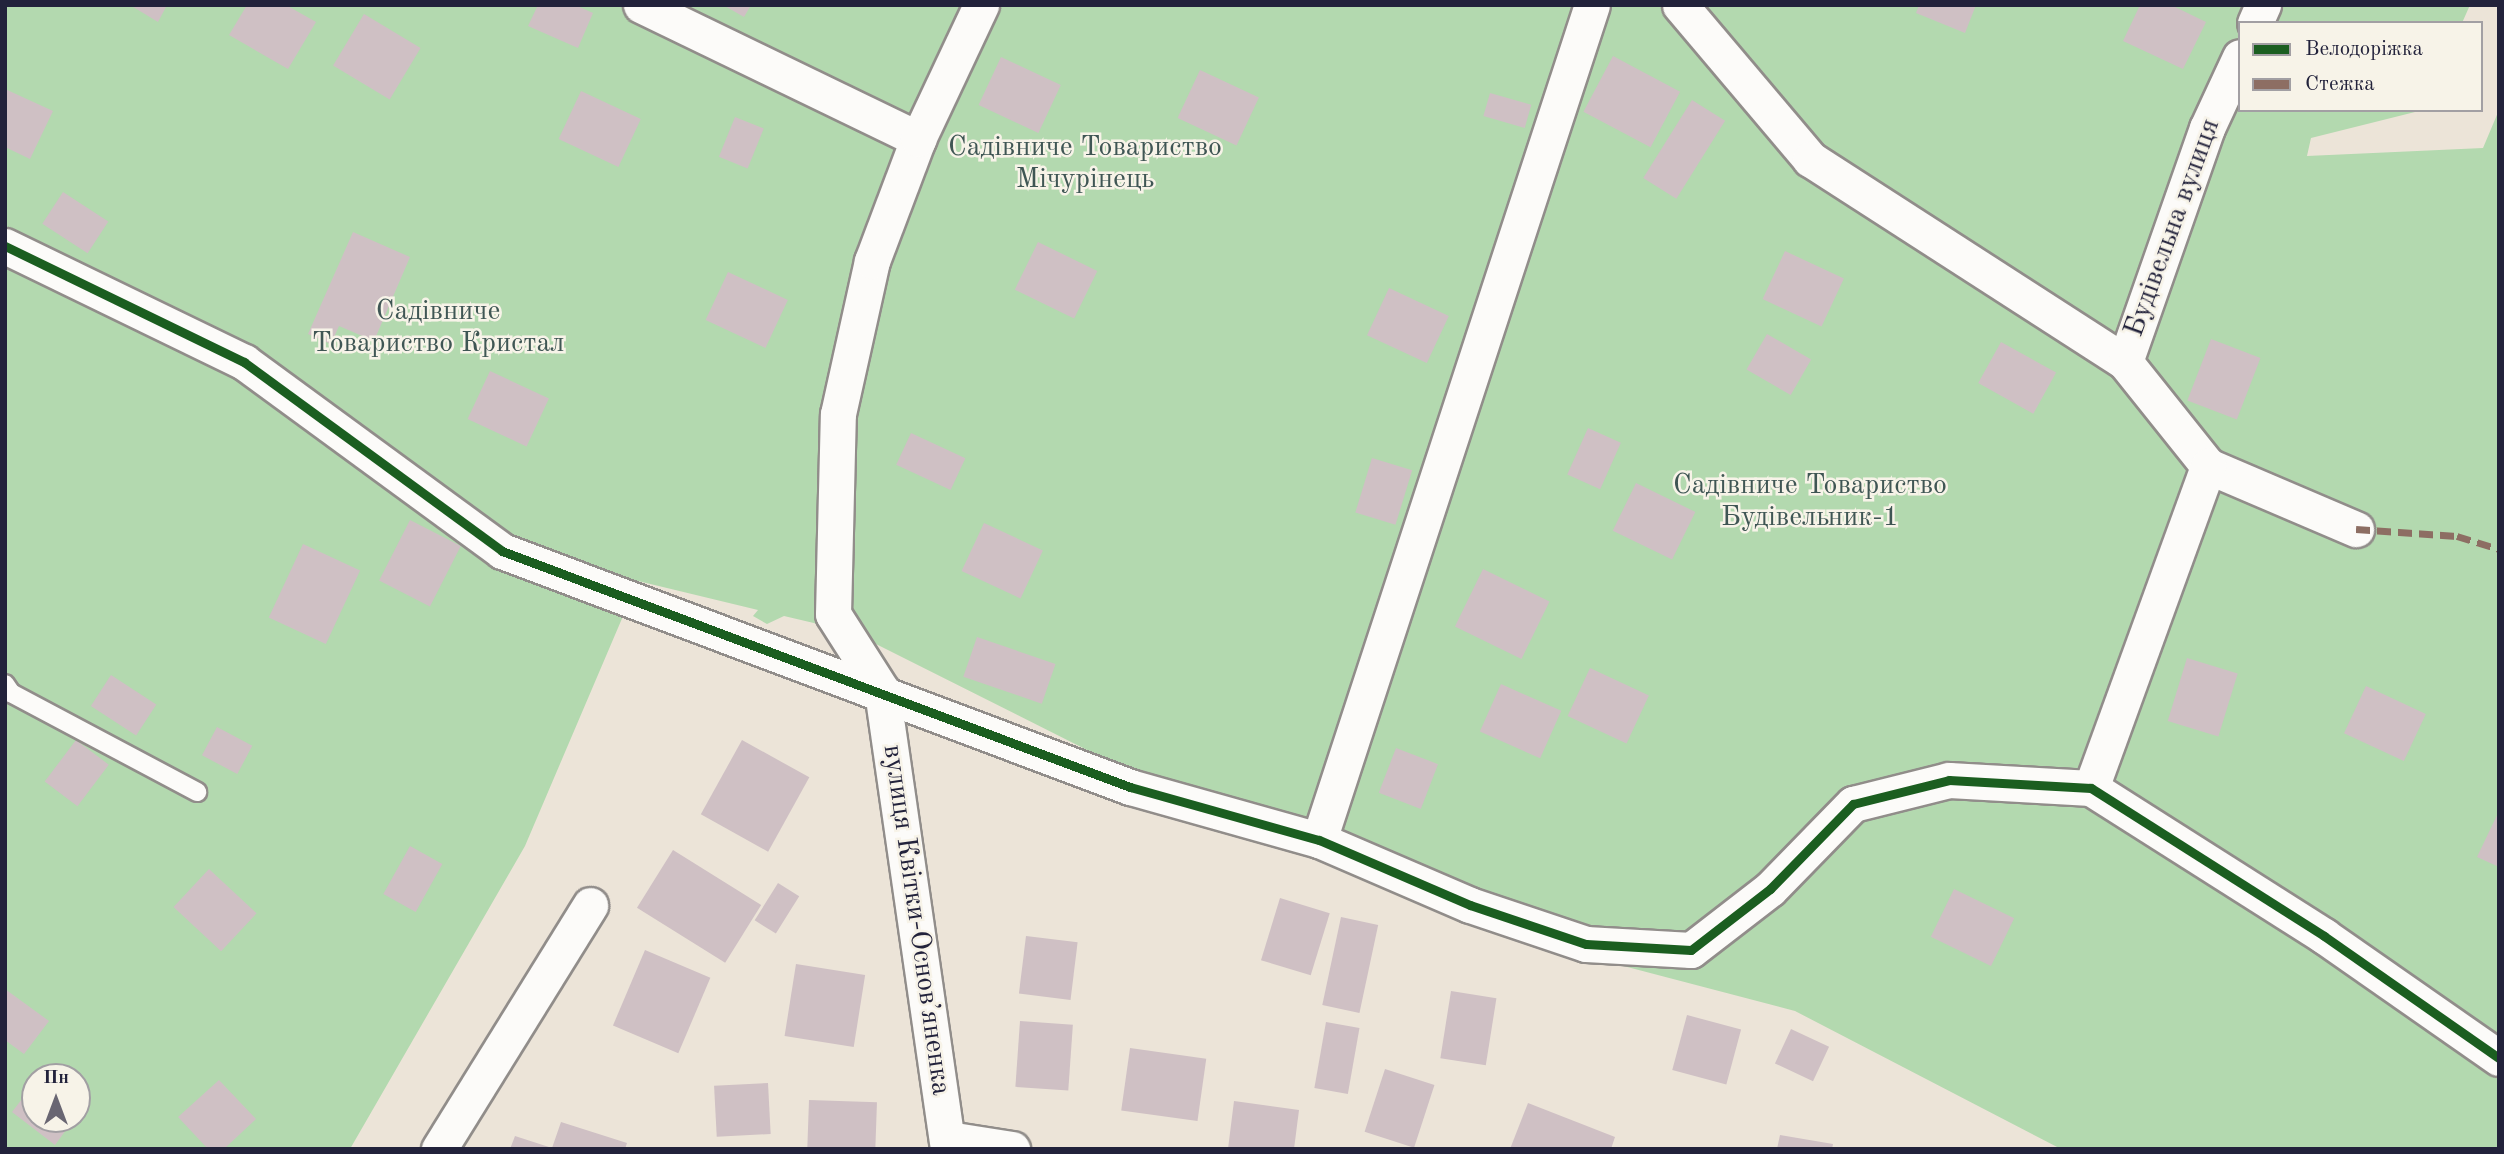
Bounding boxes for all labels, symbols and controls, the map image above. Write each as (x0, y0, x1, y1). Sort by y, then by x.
legend (2238, 21, 2483, 112)
text: Велодоріжка (2305, 39, 2423, 60)
text: Стежка (2305, 74, 2375, 95)
street label: Будівельна вулиця (2118, 114, 2228, 342)
park label: Садівниче Товариство Мічурінець (948, 131, 1222, 197)
park label: Садівниче Товариство Кристал (312, 295, 564, 361)
park label: Садівниче Товариство Будівельник-1 (1673, 469, 1947, 535)
street label: вулиця Квітки-Основʼяненка (875, 742, 957, 1098)
north arrow (21, 1063, 91, 1133)
text: Пн (43, 1069, 69, 1088)

